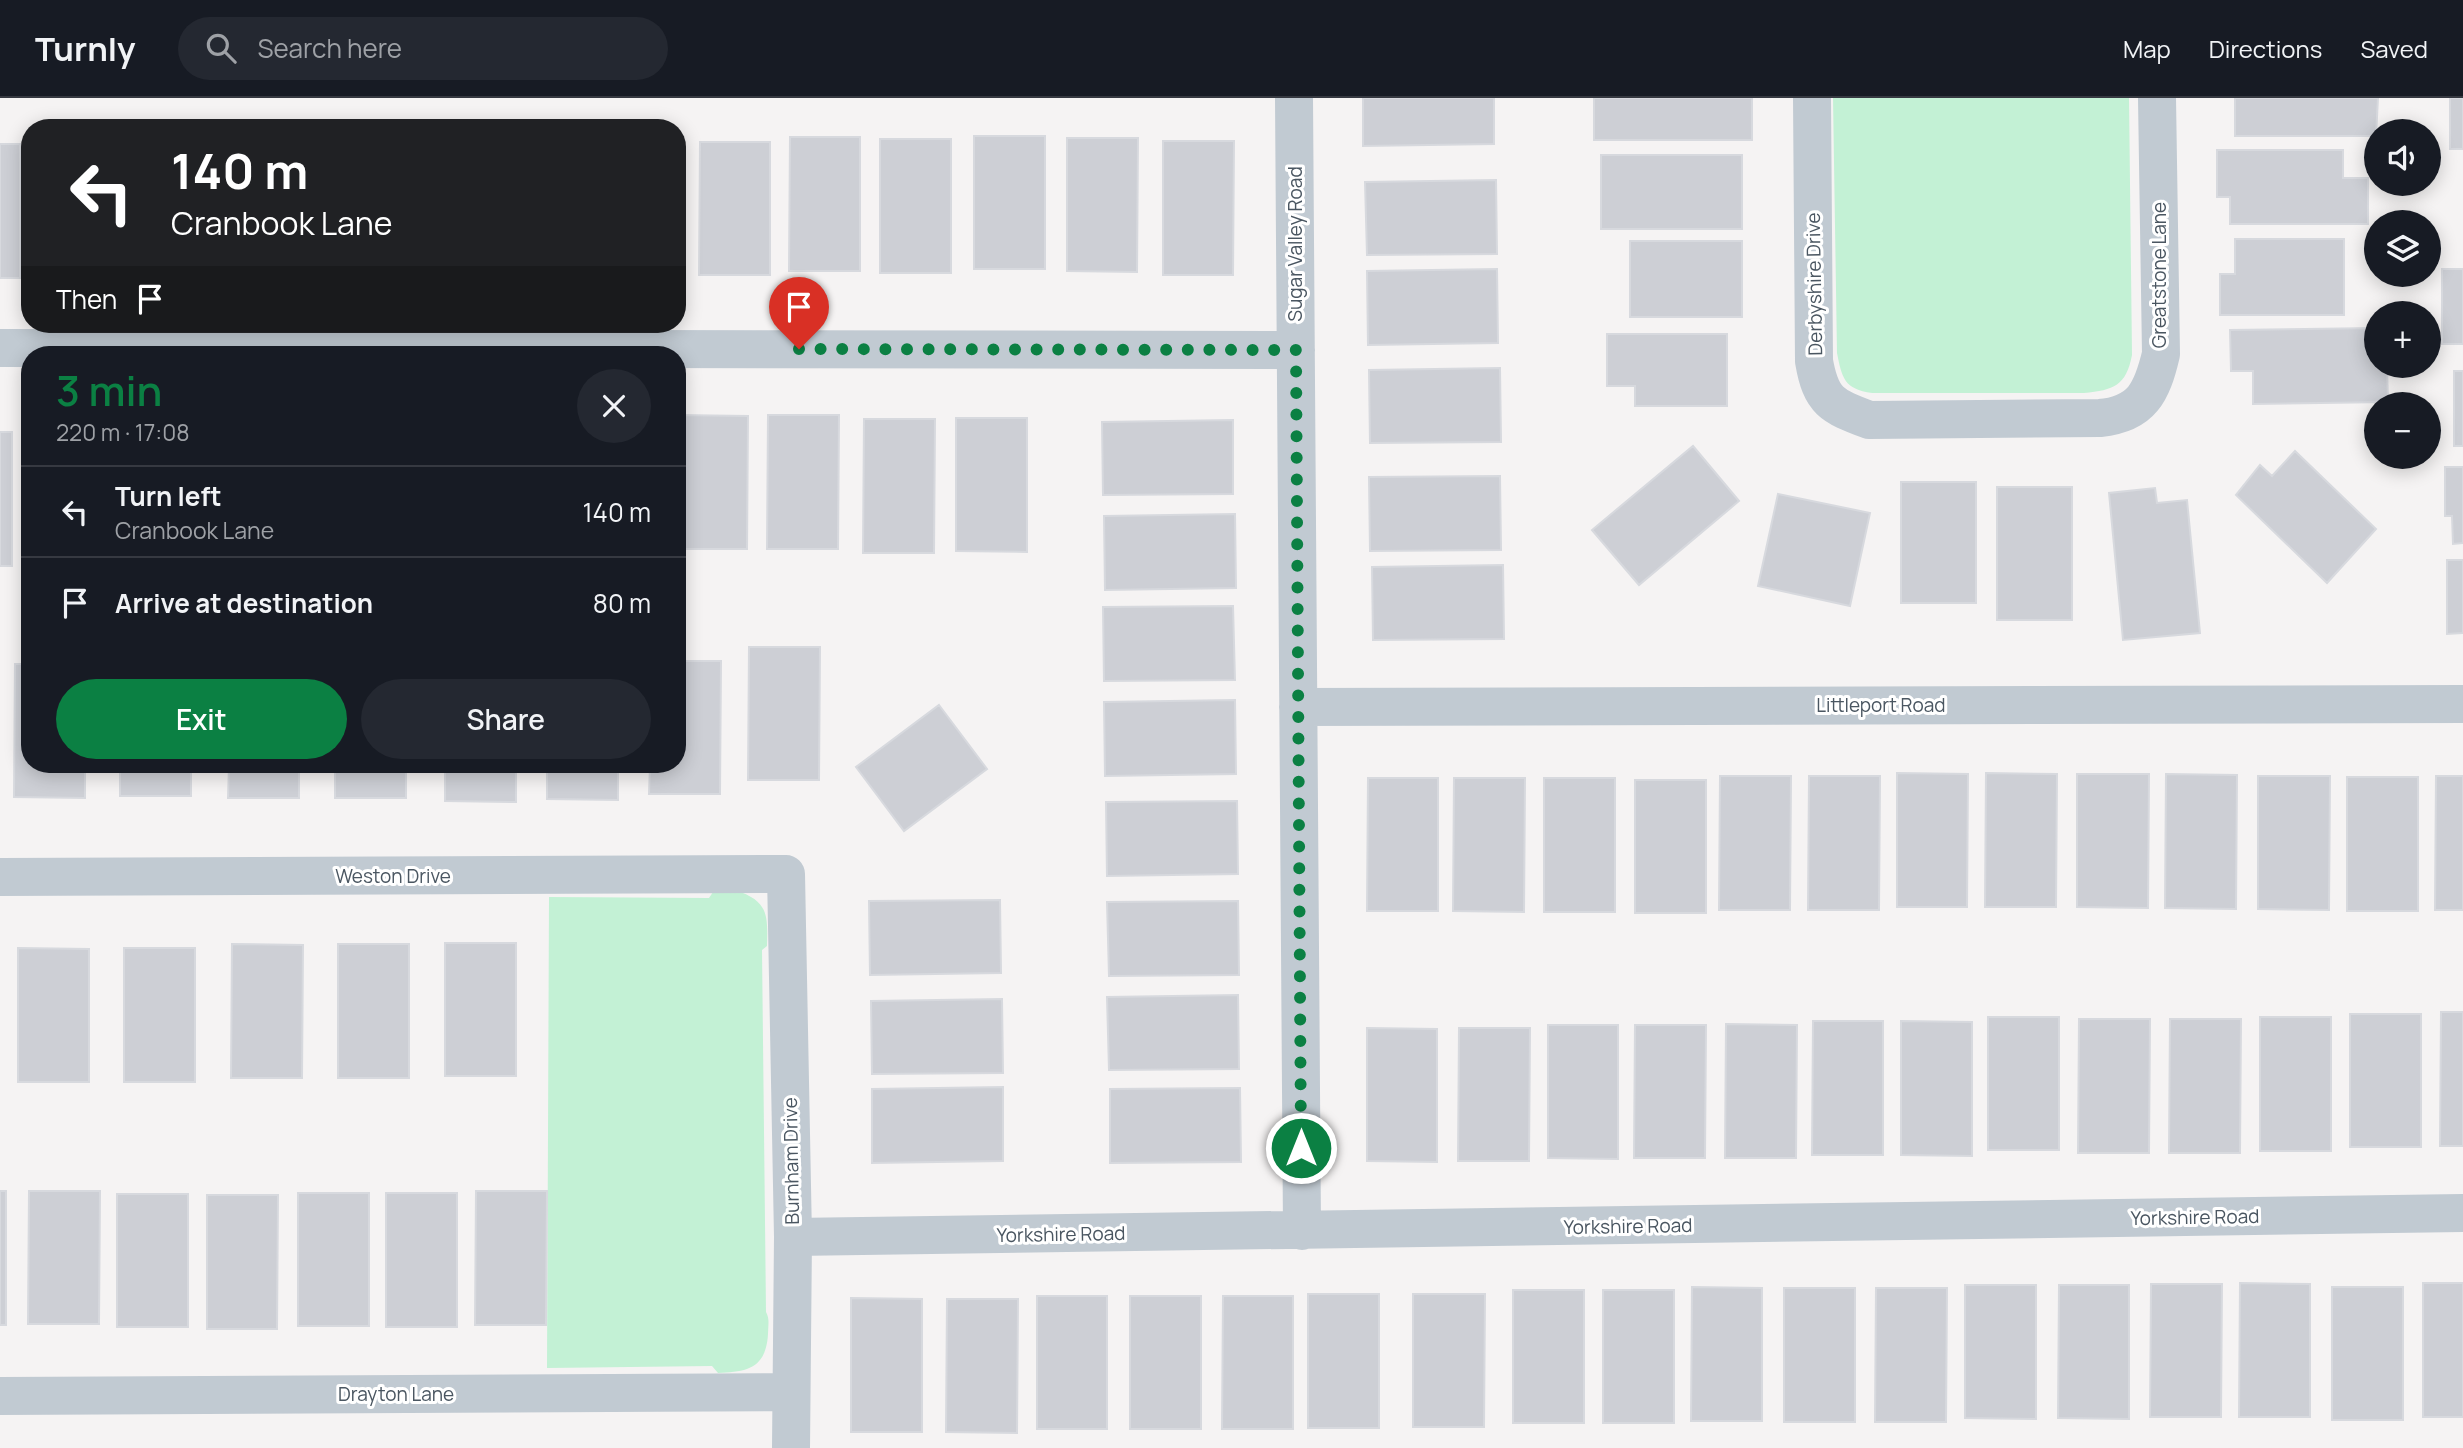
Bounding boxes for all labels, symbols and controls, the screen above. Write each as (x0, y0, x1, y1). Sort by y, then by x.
search box (178, 17, 668, 80)
text: Turnly (35, 26, 136, 71)
icon: search (202, 29, 240, 67)
text: Search here (258, 30, 402, 66)
text: Map (2123, 32, 2171, 65)
text: Directions (2209, 32, 2322, 65)
text: Saved (2360, 32, 2428, 65)
map controls (2364, 119, 2441, 469)
button: sound (2364, 119, 2441, 196)
text: 140 m (171, 137, 308, 204)
icon: left (56, 147, 147, 238)
street label: Sugar Valley Road (1282, 166, 1308, 322)
text: Cranbook Lane (171, 201, 392, 245)
street label: Greatstone Lane (2146, 202, 2172, 348)
button: layers (2364, 210, 2441, 287)
street label: Derbyshire Drive (1800, 212, 1828, 356)
pin (769, 277, 829, 349)
icon: arrive (131, 280, 169, 318)
text: Then (56, 281, 117, 317)
icon: arrive (780, 288, 818, 326)
button: + (2364, 301, 2441, 378)
text: 3 min (56, 361, 162, 419)
button: close (577, 369, 651, 443)
button: − (2364, 392, 2441, 469)
text: 220 m · 17:08 (56, 416, 190, 448)
text: Turn left (115, 478, 222, 514)
icon: left (56, 493, 94, 531)
text: 140 m (582, 494, 651, 530)
text: Cranbook Lane (115, 514, 274, 546)
icon: arrive (56, 584, 94, 622)
text: Arrive at destination (115, 585, 373, 621)
text: 80 m (593, 585, 651, 621)
button: Exit (56, 679, 347, 759)
button: Share (361, 679, 651, 759)
street label: Littleport Road (1816, 692, 1946, 718)
street label: Weston Drive (335, 863, 451, 889)
street label: Burnham Drive (777, 1097, 805, 1225)
position arrow (1264, 1111, 1338, 1185)
street label: Yorkshire Road (2130, 1203, 2260, 1231)
street label: Yorkshire Road (1563, 1212, 1693, 1240)
street label: Yorkshire Road (996, 1220, 1126, 1248)
street label: Drayton Lane (338, 1381, 454, 1407)

